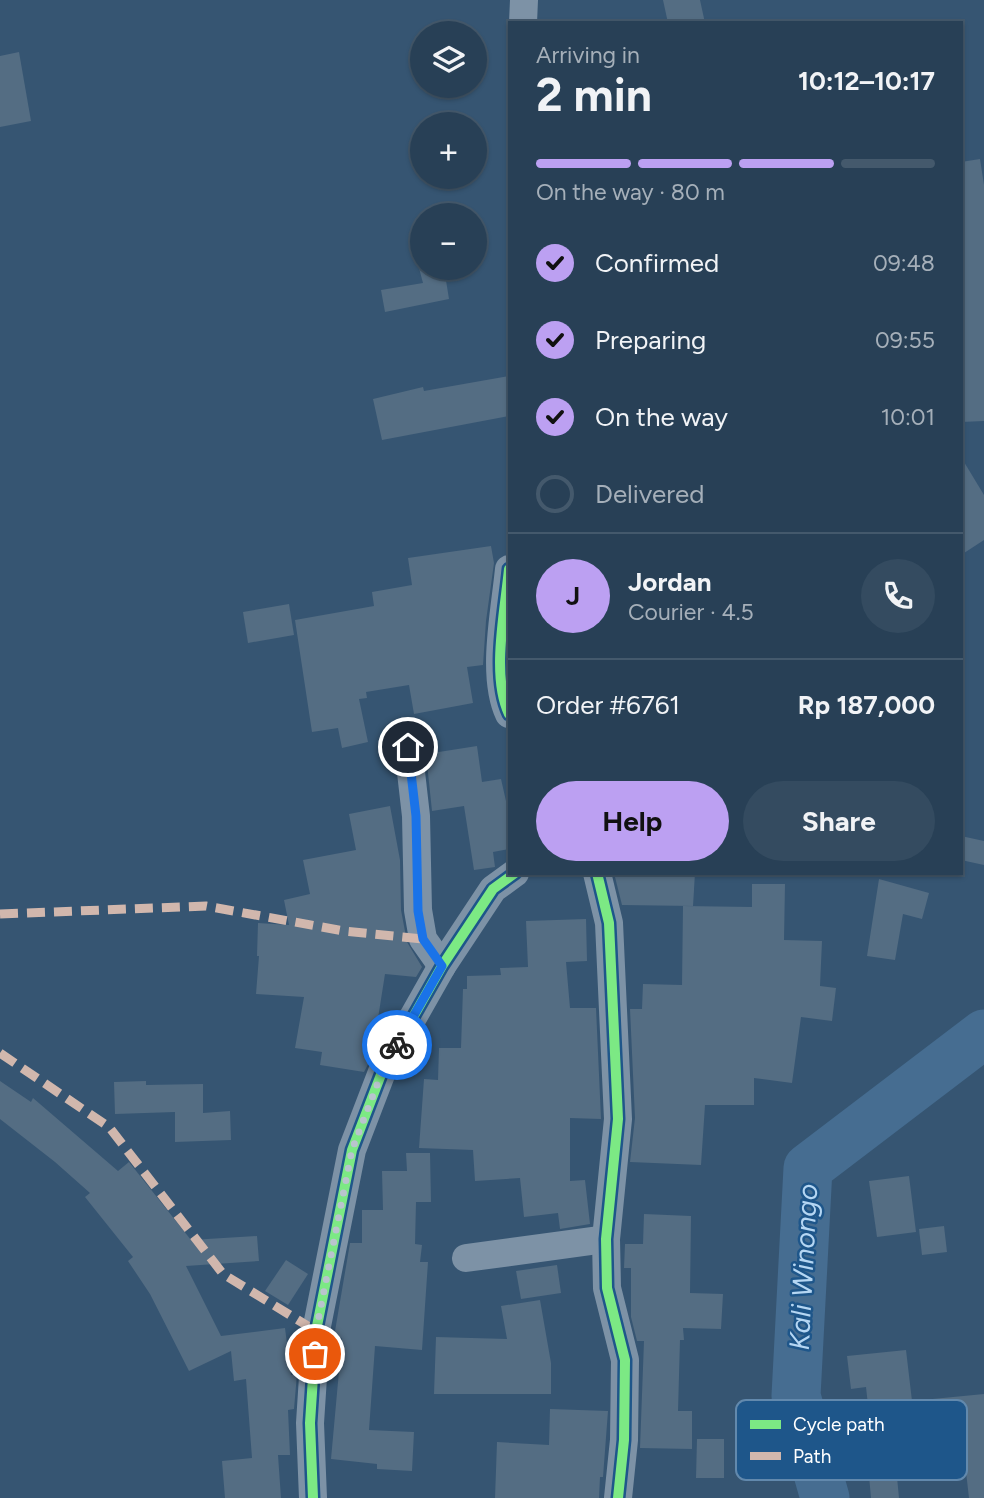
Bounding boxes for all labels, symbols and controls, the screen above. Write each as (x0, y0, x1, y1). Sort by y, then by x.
map controls (410, 21, 487, 280)
button: layers (410, 21, 487, 98)
text: Arriving in (536, 41, 640, 69)
text: 10:12–10:17 (798, 65, 935, 97)
text: 2 min (536, 67, 652, 123)
button: + (410, 112, 487, 189)
text: On the way · 80 m (536, 178, 725, 206)
button: − (410, 203, 487, 280)
icon: check (536, 244, 574, 282)
text: Confirmed (595, 247, 719, 279)
text: 09:48 (873, 249, 935, 277)
icon: check (536, 321, 574, 359)
text: Preparing (595, 324, 706, 356)
text: 09:55 (875, 326, 935, 354)
icon: check (536, 398, 574, 436)
text: On the way (595, 401, 728, 433)
text: 10:01 (881, 403, 935, 431)
text: Delivered (595, 478, 704, 510)
button: phone (861, 559, 935, 633)
text: Jordan (628, 566, 711, 598)
text: J (566, 580, 580, 612)
text: Courier · 4.5 (628, 598, 754, 626)
text: Order #6761 (536, 689, 680, 721)
text: Rp 187,000 (798, 689, 935, 721)
pin (378, 717, 438, 777)
icon: home (389, 728, 427, 766)
button: Help (536, 781, 729, 861)
button: Share (743, 781, 935, 861)
courier (362, 1010, 432, 1080)
icon: bike (378, 1026, 416, 1064)
water label: Kali Winongo (782, 1183, 824, 1351)
pin (285, 1324, 345, 1384)
icon: bag (296, 1335, 334, 1373)
legend (736, 1400, 967, 1480)
text: Cycle path (793, 1413, 885, 1436)
text: Path (793, 1445, 831, 1468)

